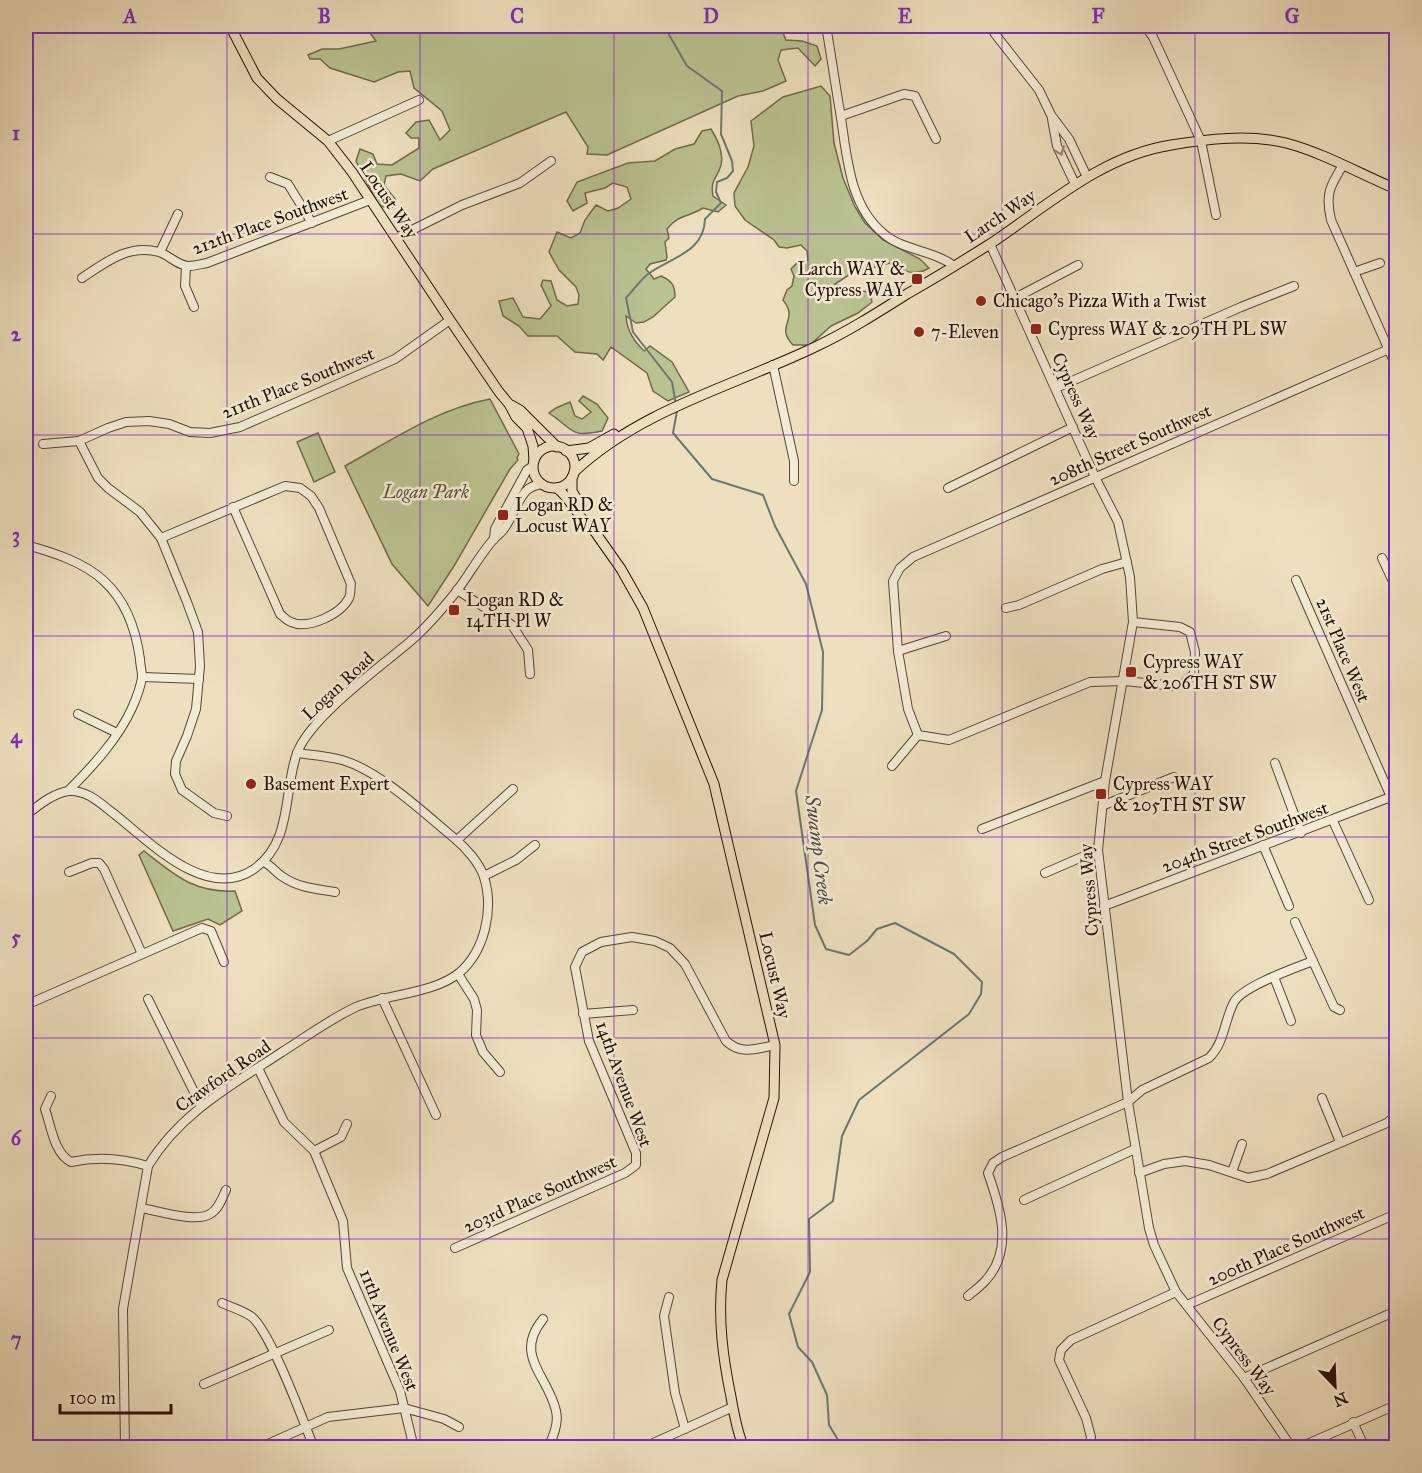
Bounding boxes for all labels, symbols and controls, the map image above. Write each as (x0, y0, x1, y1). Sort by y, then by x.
text: A (121, 4, 137, 28)
text: B (317, 4, 331, 28)
text: C (510, 4, 524, 28)
text: D (703, 4, 719, 28)
text: E (898, 4, 913, 28)
text: F (1091, 4, 1105, 28)
text: G (1285, 4, 1300, 28)
text: 1 (12, 121, 20, 145)
one-way arrow (1053, 144, 1065, 155)
street label: Locust Way (355, 157, 423, 243)
street label: 212th Place Southwest (189, 182, 352, 259)
street label: Larch Way (960, 184, 1040, 248)
place label: Larch WAY & Cypress WAY (797, 258, 906, 301)
marker: Larch WAY & Cypress WAY (910, 272, 924, 286)
place label: Chicago's Pizza With a Twist (993, 290, 1207, 313)
marker: Chicago's Pizza With a Twist (974, 294, 988, 308)
place label: Cypress WAY & 209TH PL SW (1048, 318, 1288, 340)
place label: 7-Eleven (931, 321, 999, 343)
text: 2 (11, 322, 22, 346)
marker: Cypress WAY & 209TH PL SW (1029, 322, 1043, 336)
marker: 7-Eleven (912, 325, 926, 339)
street label: 211th Place Southwest (219, 342, 378, 424)
street label: Cypress Way (1047, 349, 1105, 443)
street label: 208th Street Southwest (1046, 399, 1215, 491)
park label: Logan Park (382, 481, 469, 503)
place label: Logan RD & Locust WAY (515, 494, 613, 537)
marker: Logan RD & Locust WAY (496, 508, 510, 522)
text: 3 (12, 523, 20, 548)
place label: Logan RD & 14TH Pl W (466, 589, 564, 632)
street label: 21st Place West (1311, 594, 1375, 706)
marker: Logan RD & 14TH Pl W (447, 603, 461, 617)
street label: Logan Road (297, 647, 379, 726)
place label: Cypress WAY & 206TH ST SW (1143, 651, 1277, 694)
marker: Cypress WAY & 206TH ST SW (1124, 665, 1138, 679)
text: 4 (10, 724, 22, 749)
place label: Basement Expert (263, 773, 390, 795)
place label: Cypress WAY & 205TH ST SW (1113, 773, 1247, 816)
marker: Basement Expert (244, 777, 258, 791)
marker: Cypress WAY & 205TH ST SW (1094, 787, 1108, 801)
water label: Swamp Creek (799, 793, 838, 906)
street label: 204th Street Southwest (1159, 796, 1332, 877)
street label: Cypress Way (1075, 842, 1103, 937)
text: 5 (11, 925, 21, 949)
street label: Locust Way (754, 929, 796, 1021)
street label: 14th Avenue West (591, 1018, 657, 1150)
street label: Crawford Road (171, 1035, 275, 1117)
text: 6 (11, 1126, 23, 1150)
street label: 203rd Place Southwest (460, 1150, 621, 1238)
street label: 200th Place Southwest (1204, 1201, 1368, 1290)
street label: 11th Avenue West (355, 1266, 424, 1395)
street label: Cypress Way (1207, 1312, 1281, 1400)
text: 7 (11, 1327, 22, 1351)
north arrow (1305, 1356, 1365, 1416)
scale bar (60, 1377, 171, 1415)
text: 100 m (69, 1387, 116, 1409)
text: N (1330, 1388, 1351, 1411)

